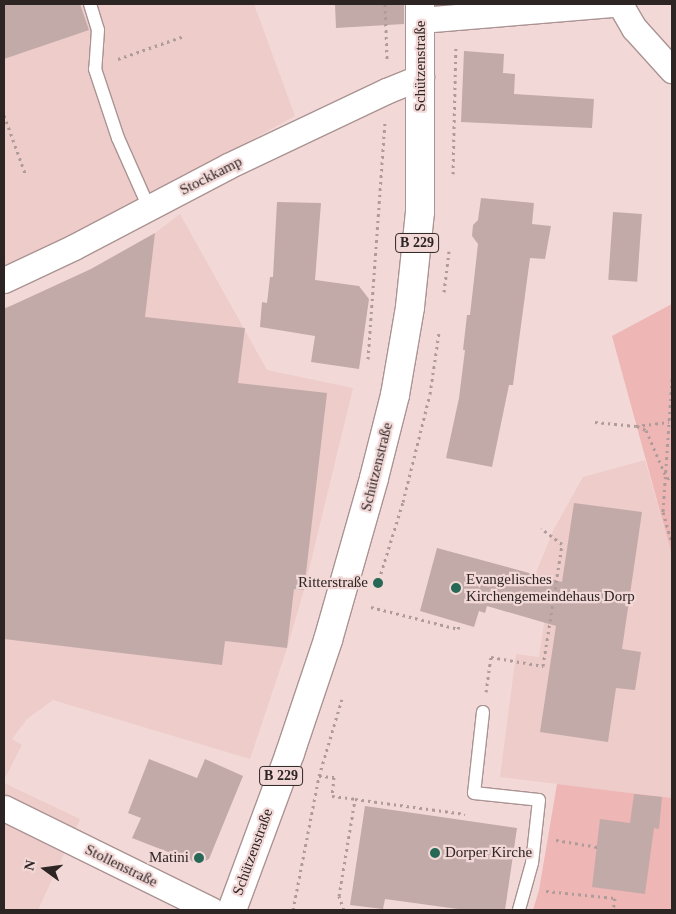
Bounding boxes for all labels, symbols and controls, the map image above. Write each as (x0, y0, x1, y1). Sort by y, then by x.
street label: Schützenstraße (412, 21, 430, 111)
street label: Stockkamp (177, 153, 245, 199)
road number: B 229 (394, 232, 440, 254)
street label: Schützenstraße (357, 421, 397, 513)
place label: Evangelisches Kirchengemeindehaus Dorp (466, 570, 635, 605)
place label: Ritterstraße (298, 574, 368, 592)
marker: Ritterstraße (372, 577, 384, 589)
marker: Evangelisches Kirchengemeindehaus Dorp (450, 582, 462, 594)
road number: B 229 (258, 764, 304, 788)
street label: Schützenstraße (229, 806, 277, 898)
street label: Stollenstraße (82, 841, 160, 891)
north arrow (20, 844, 70, 894)
place label: Dorper Kirche (445, 844, 532, 862)
marker: Dorper Kirche (429, 847, 441, 859)
place label: Matini (149, 849, 189, 867)
marker: Matini (193, 852, 205, 864)
text: N (21, 859, 38, 872)

